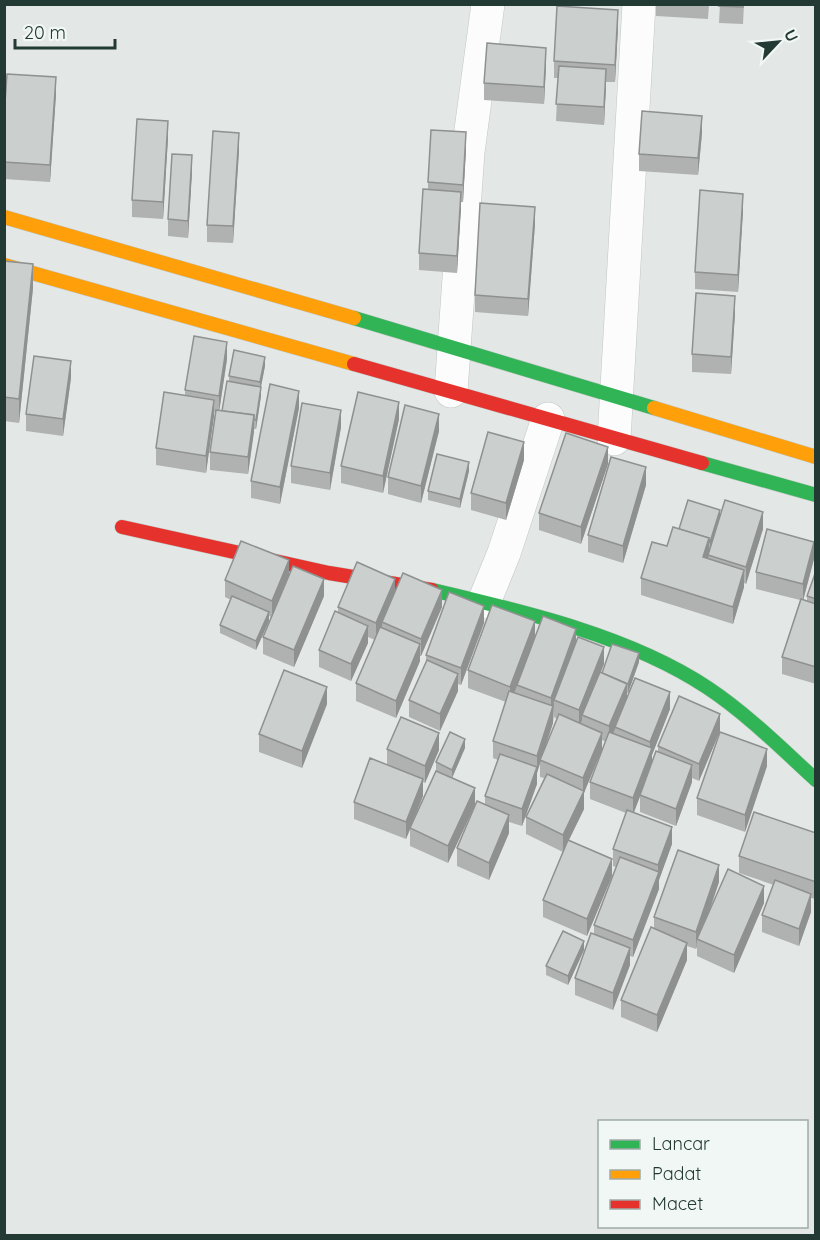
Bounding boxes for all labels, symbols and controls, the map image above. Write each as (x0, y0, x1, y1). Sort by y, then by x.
scale bar (15, 12, 116, 50)
north arrow (748, 12, 808, 72)
text: 20 m (24, 21, 66, 44)
text: U (780, 26, 803, 45)
legend (598, 1120, 808, 1228)
text: Lancar (652, 1132, 710, 1155)
text: Padat (652, 1162, 701, 1185)
text: Macet (652, 1192, 703, 1215)

